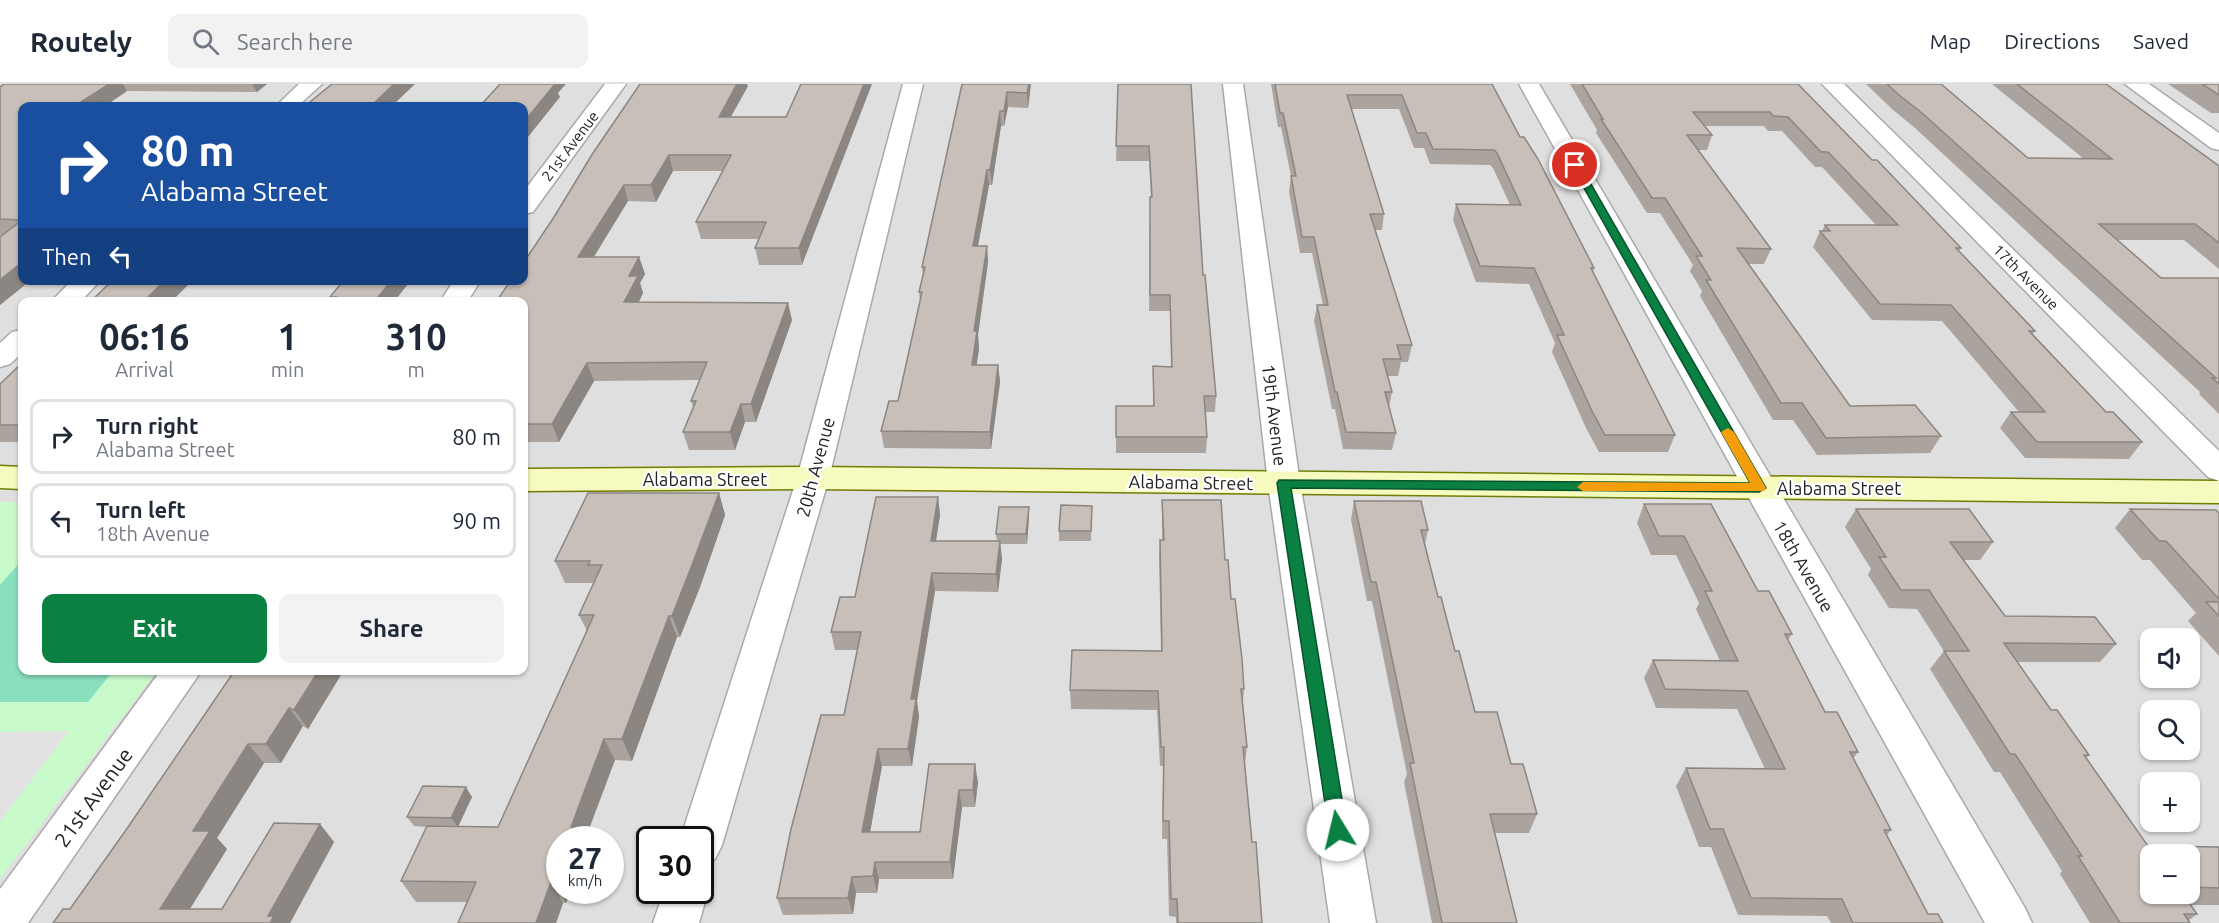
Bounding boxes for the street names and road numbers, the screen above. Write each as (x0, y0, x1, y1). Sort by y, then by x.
street label: 21st Avenue (538, 108, 602, 184)
street label: 17th Avenue (1990, 241, 2062, 313)
street label: 19th Avenue (1259, 363, 1291, 467)
street label: 20th Avenue (792, 415, 838, 519)
street label: Alabama Street (643, 469, 767, 489)
street label: Alabama Street (1129, 471, 1253, 493)
street label: Alabama Street (1777, 478, 1901, 498)
street label: 18th Avenue (1770, 517, 1838, 615)
street label: 21st Avenue (49, 743, 137, 851)

